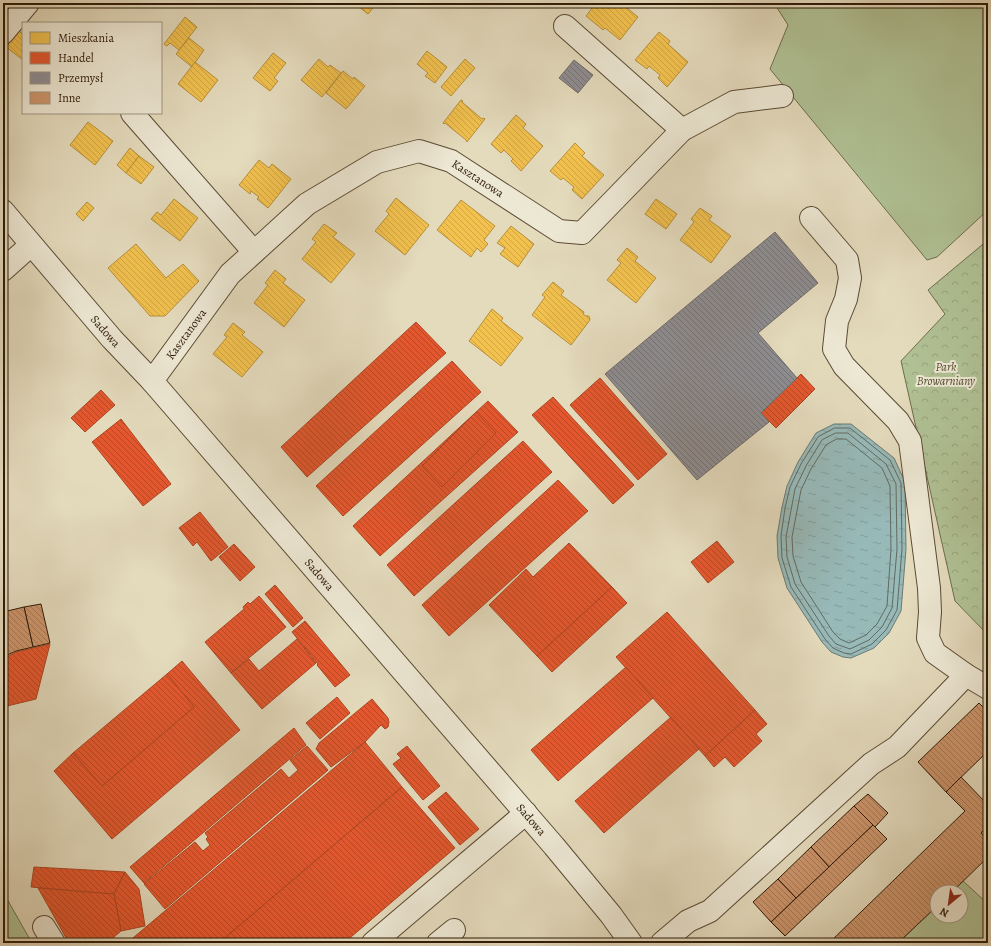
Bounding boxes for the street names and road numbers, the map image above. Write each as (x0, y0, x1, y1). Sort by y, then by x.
street label: Kasztanowa (449, 156, 507, 201)
street label: Kasztanowa (162, 305, 210, 363)
street label: Sadowa (87, 312, 124, 351)
street label: Sadowa (301, 555, 338, 594)
street label: Sadowa (513, 800, 550, 840)

